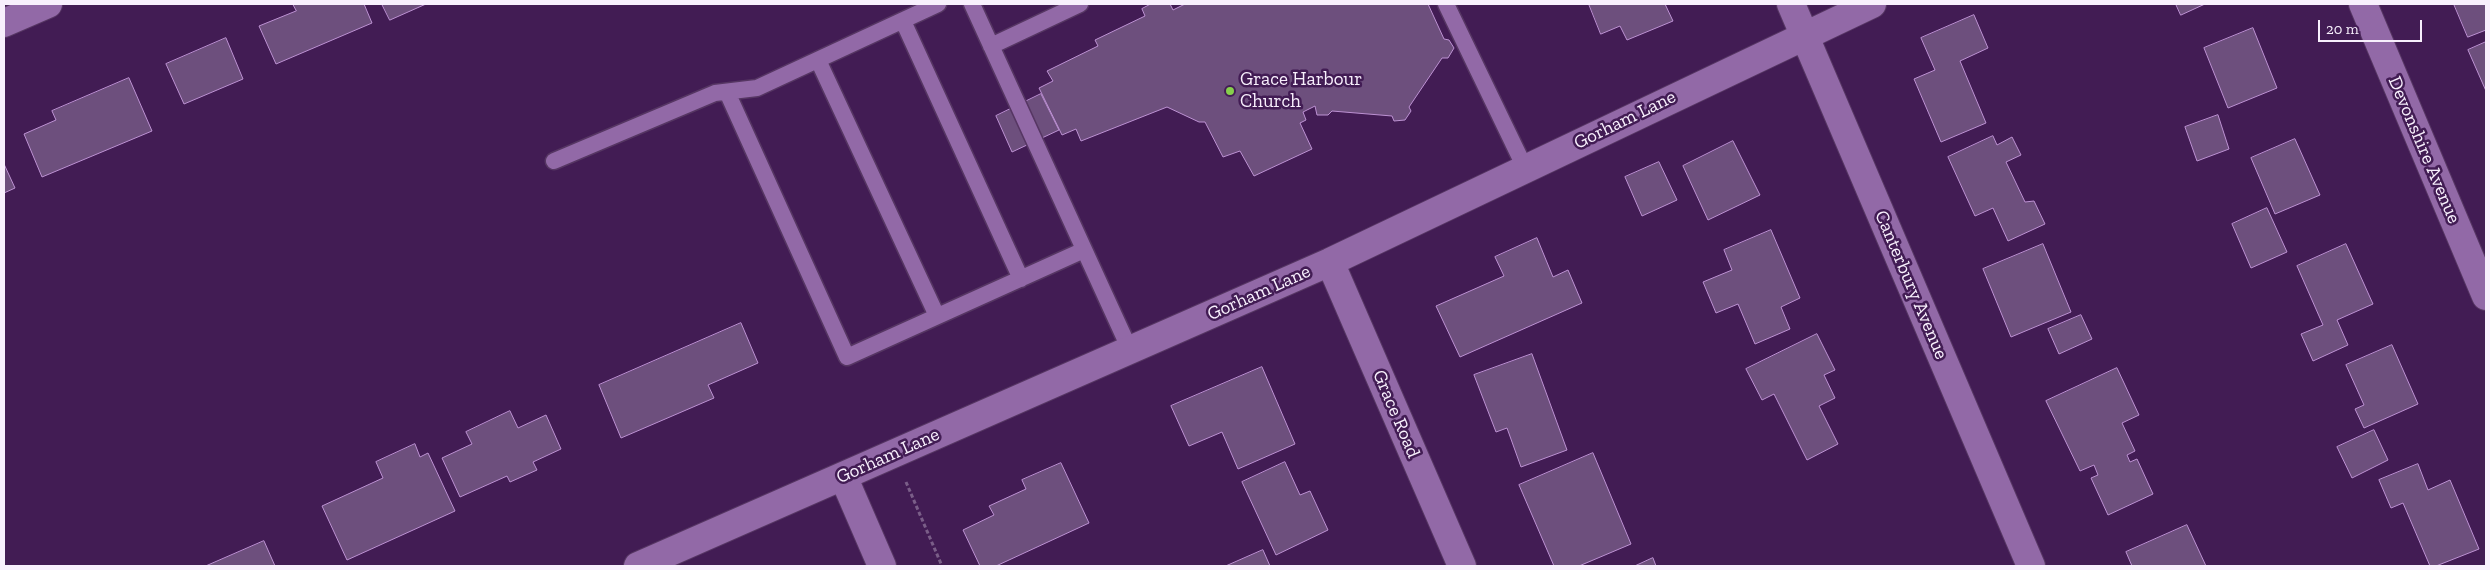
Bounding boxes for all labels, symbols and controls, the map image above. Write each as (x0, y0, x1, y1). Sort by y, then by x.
scale bar (2320, 10, 2424, 42)
text: 20 m (2326, 20, 2359, 38)
place label: Grace Harbour Church (1240, 69, 1362, 113)
street label: Devonshire Avenue (2383, 73, 2465, 227)
marker: Grace Harbour Church (1224, 85, 1236, 97)
street label: Gorham Lane (1570, 86, 1680, 154)
street label: Canterbury Avenue (1869, 207, 1953, 363)
street label: Gorham Lane (1204, 260, 1314, 326)
street label: Grace Road (1367, 367, 1425, 461)
street label: Gorham Lane (833, 423, 943, 489)

